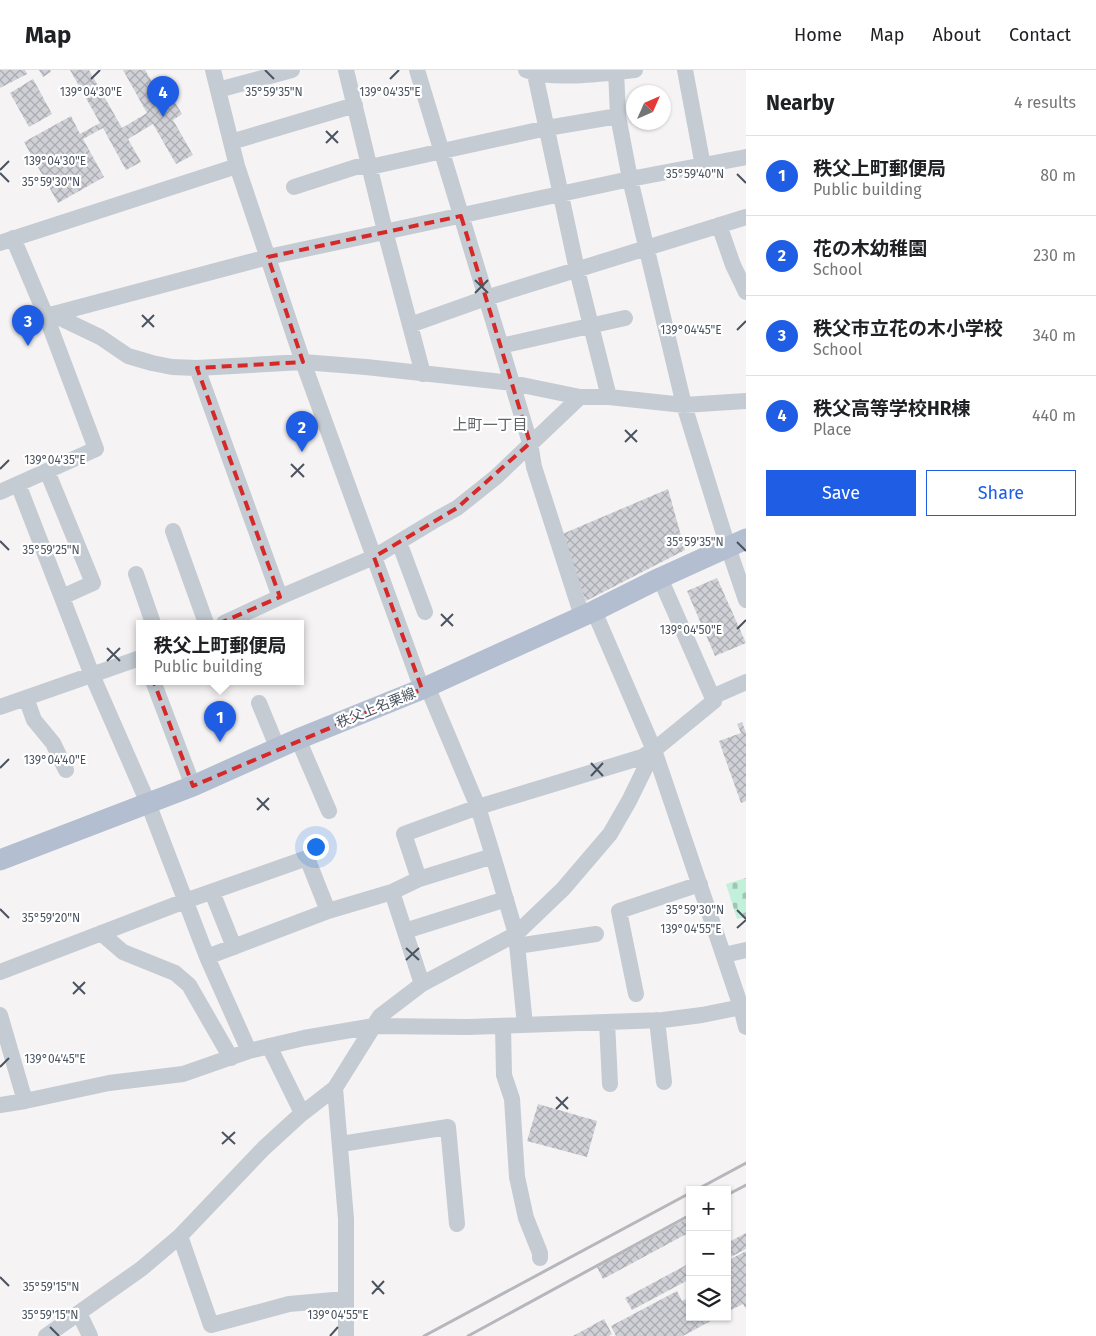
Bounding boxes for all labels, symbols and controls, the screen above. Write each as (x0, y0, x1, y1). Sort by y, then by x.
text: Map (25, 21, 71, 49)
text: Home (794, 24, 842, 46)
text: Map (870, 24, 904, 46)
text: About (932, 24, 981, 46)
text: Contact (1009, 24, 1071, 46)
pin: 4 (147, 76, 179, 117)
text: 139°04'30"E (60, 85, 122, 99)
text: 35°59'35"N (245, 85, 303, 99)
text: 139°04'35"E (359, 85, 421, 99)
north arrow (626, 85, 671, 130)
text: Nearby (766, 90, 834, 116)
text: 4 results (1014, 93, 1076, 112)
text: 139°04'30"E (24, 154, 86, 168)
text: 秩父上町郵便局 (813, 157, 946, 180)
text: 1 (778, 166, 786, 185)
text: 80 m (1040, 166, 1076, 185)
text: 35°59'40"N (666, 167, 724, 181)
text: 35°59'30"N (22, 175, 80, 189)
text: Public building (813, 180, 921, 199)
text: 花の木幼稚園 (813, 237, 927, 260)
text: 2 (778, 246, 786, 265)
text: 230 m (1033, 246, 1076, 265)
text: School (813, 260, 862, 279)
pin: 3 (12, 305, 44, 346)
text: 秩父市立花の木小学校 (813, 317, 1003, 340)
text: 139°04'45"E (660, 323, 722, 337)
text: 3 (778, 326, 786, 345)
text: 340 m (1033, 326, 1076, 345)
text: School (813, 340, 862, 359)
text: 秩父高等学校HR棟 (813, 397, 970, 420)
text: 4 (777, 406, 787, 425)
text: 440 m (1032, 406, 1076, 425)
pin: 2 (286, 411, 318, 452)
district label: 上町一丁目 (452, 416, 528, 434)
text: Place (813, 420, 852, 439)
text: 139°04'35"E (24, 453, 86, 467)
button: Save (766, 470, 916, 516)
button: Share (926, 470, 1076, 516)
text: 35°59'35"N (666, 535, 724, 549)
text: 35°59'25"N (22, 543, 80, 557)
popup (136, 620, 304, 685)
text: 139°04'50"E (660, 623, 722, 637)
text: 秩父上町郵便局 (153, 634, 287, 657)
text: Public building (153, 657, 262, 676)
street label: 秩父上名栗線 (334, 684, 418, 732)
pin: 1 (204, 701, 236, 742)
text: 139°04'40"E (24, 753, 86, 767)
your location (303, 834, 329, 860)
text: 35°59'30"N (666, 903, 724, 917)
text: 35°59'20"N (22, 911, 80, 925)
text: 139°04'55"E (660, 922, 722, 936)
text: 139°04'45"E (24, 1052, 86, 1066)
map controls (686, 1186, 731, 1321)
button: + (686, 1186, 731, 1231)
button: − (686, 1231, 731, 1276)
button: layers (686, 1276, 731, 1321)
text: 35°59'15"N (23, 1280, 79, 1294)
text: 35°59'15"N (22, 1308, 78, 1322)
text: 139°04'55"E (307, 1308, 369, 1322)

